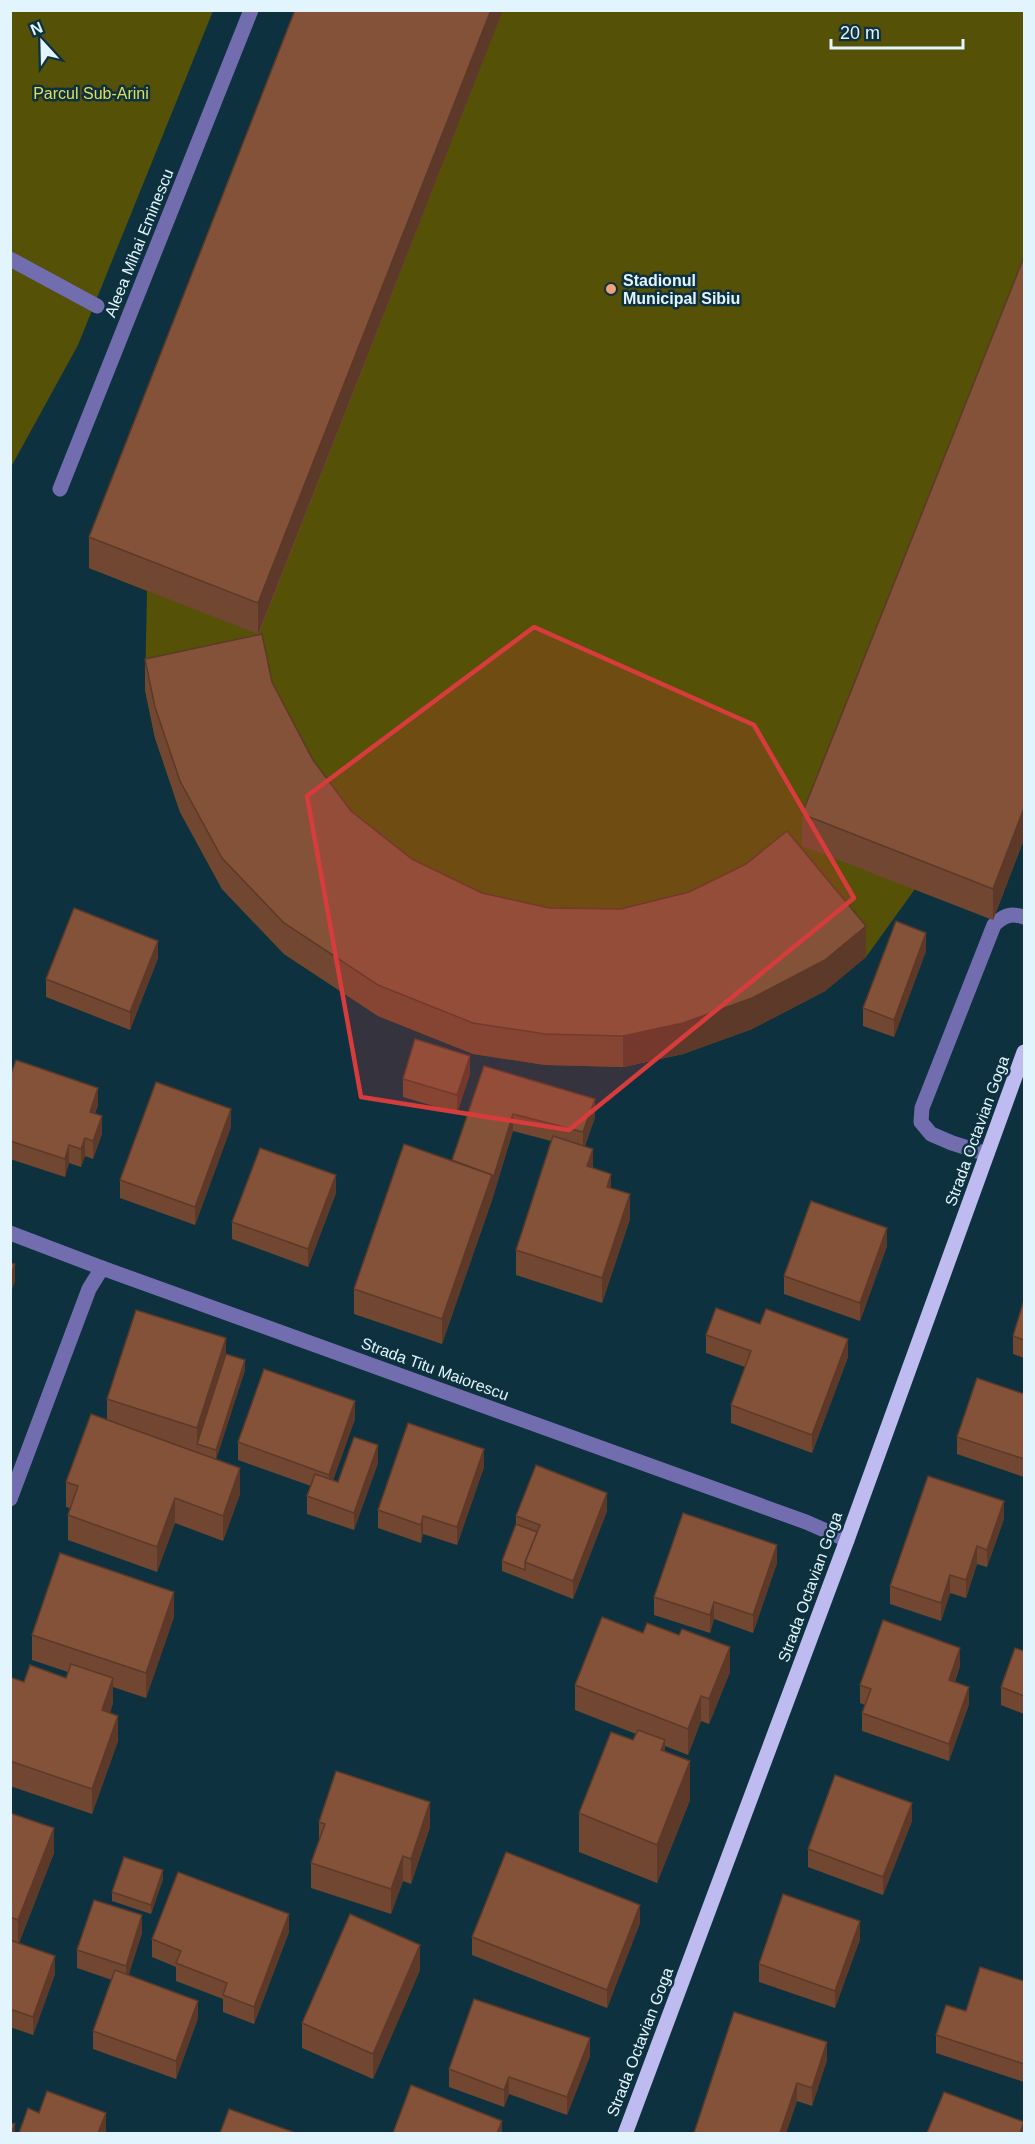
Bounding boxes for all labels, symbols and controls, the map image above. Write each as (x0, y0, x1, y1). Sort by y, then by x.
north arrow (12, 12, 72, 72)
scale bar (831, 12, 963, 50)
text: N (28, 19, 45, 39)
text: 20 m (840, 23, 880, 43)
park label: Parcul Sub-Arini (33, 85, 149, 102)
street label: Aleea Mihai Eminescu (101, 166, 177, 320)
place label: Stadionul Municipal Sibiu (623, 272, 740, 307)
marker: Stadionul Municipal Sibiu (604, 282, 618, 296)
street label: Strada Octavian Goga (942, 1054, 1012, 1208)
street label: Strada Titu Maiorescu (359, 1334, 511, 1404)
street label: Strada Octavian Goga (775, 1510, 845, 1664)
street label: Strada Octavian Goga (604, 1965, 676, 2119)

